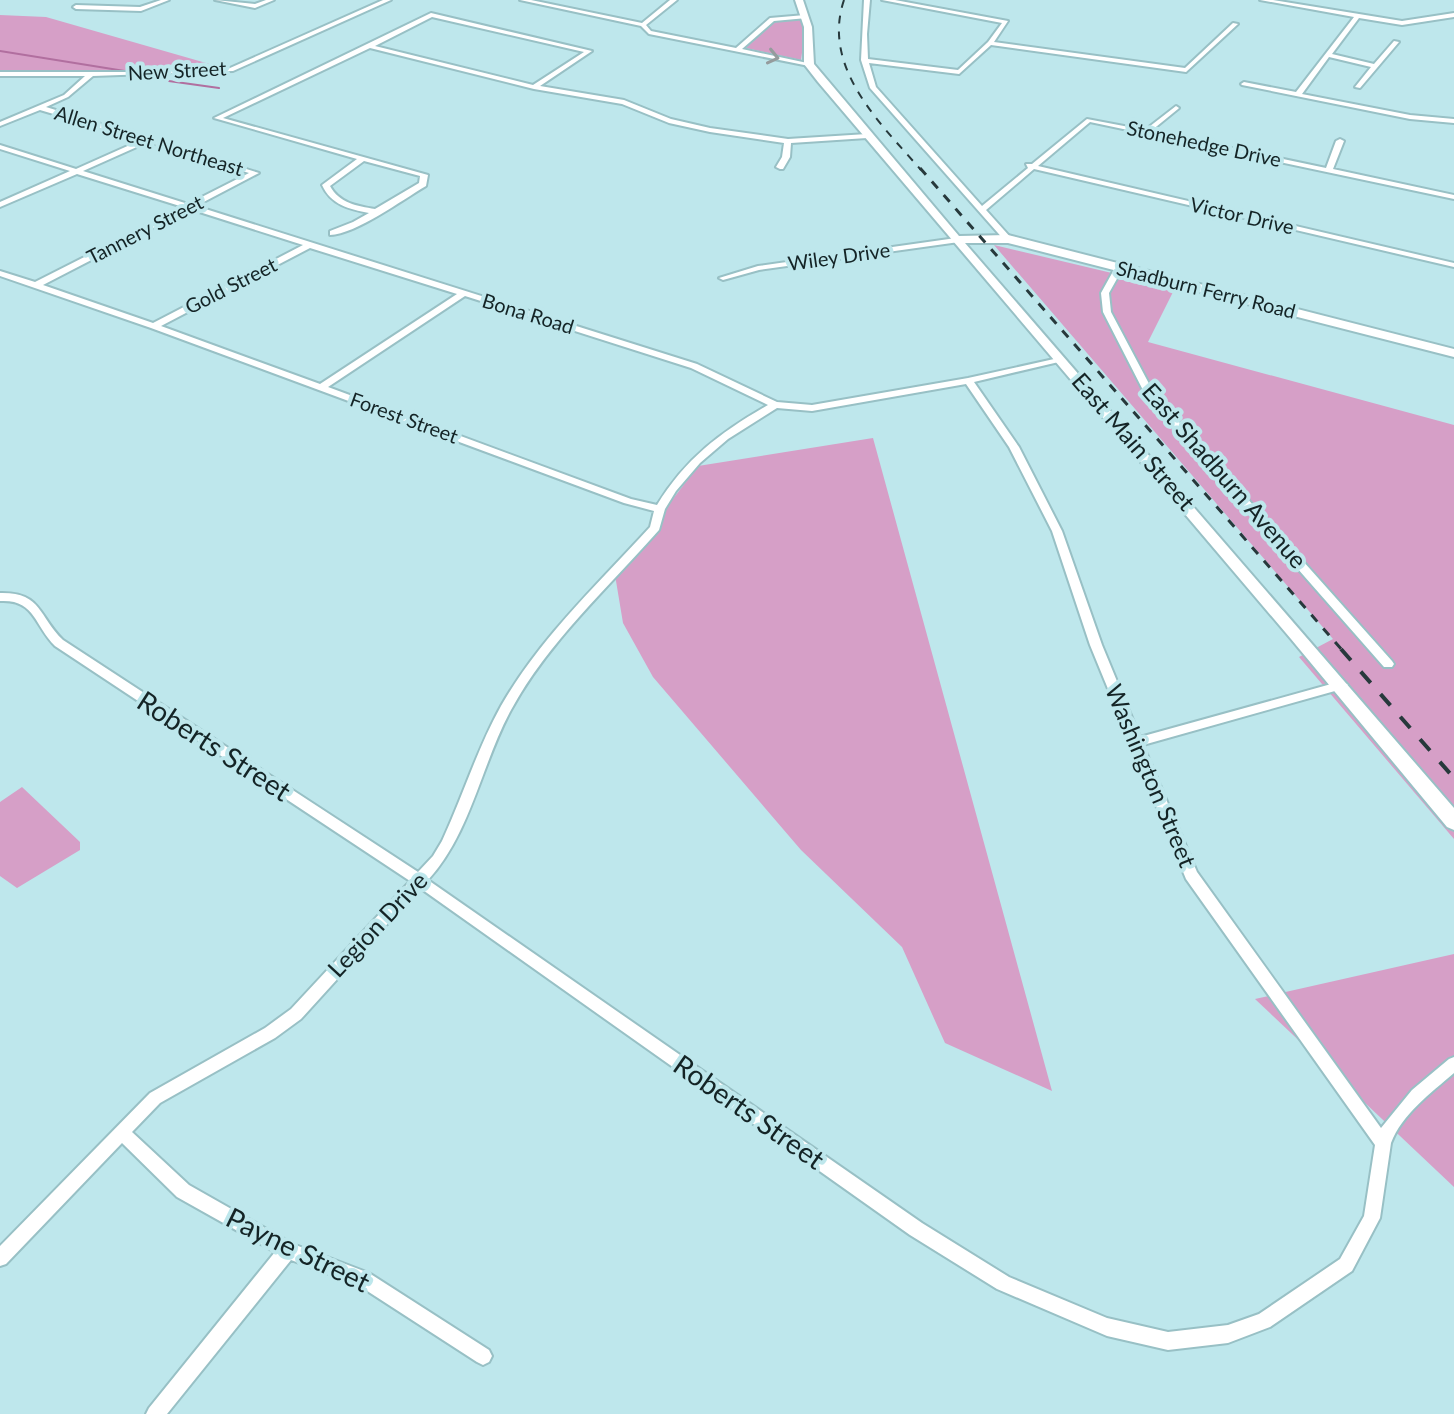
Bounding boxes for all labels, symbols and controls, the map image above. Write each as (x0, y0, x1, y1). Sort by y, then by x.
one-way arrow (766, 48, 780, 65)
street label: New Street (127, 55, 227, 85)
street label: Allen Street Northeast (52, 100, 246, 180)
street label: Stonehedge Drive (1125, 115, 1284, 171)
street label: Tannery Street (82, 190, 207, 269)
street label: Victor Drive (1188, 191, 1297, 239)
street label: Wiley Drive (786, 237, 892, 275)
street label: Gold Street (181, 252, 280, 318)
street label: Shadburn Ferry Road (1114, 255, 1298, 323)
street label: Bona Road (480, 288, 577, 338)
street label: East Main Street (1066, 366, 1202, 516)
street label: East Shadburn Avenue (1137, 376, 1314, 574)
street label: Forest Street (347, 386, 461, 448)
street label: Washington Street (1100, 680, 1203, 872)
street label: Roberts Street (131, 683, 298, 807)
street label: Legion Drive (321, 866, 433, 982)
street label: Roberts Street (668, 1047, 831, 1176)
street label: Payne Street (221, 1200, 376, 1299)

